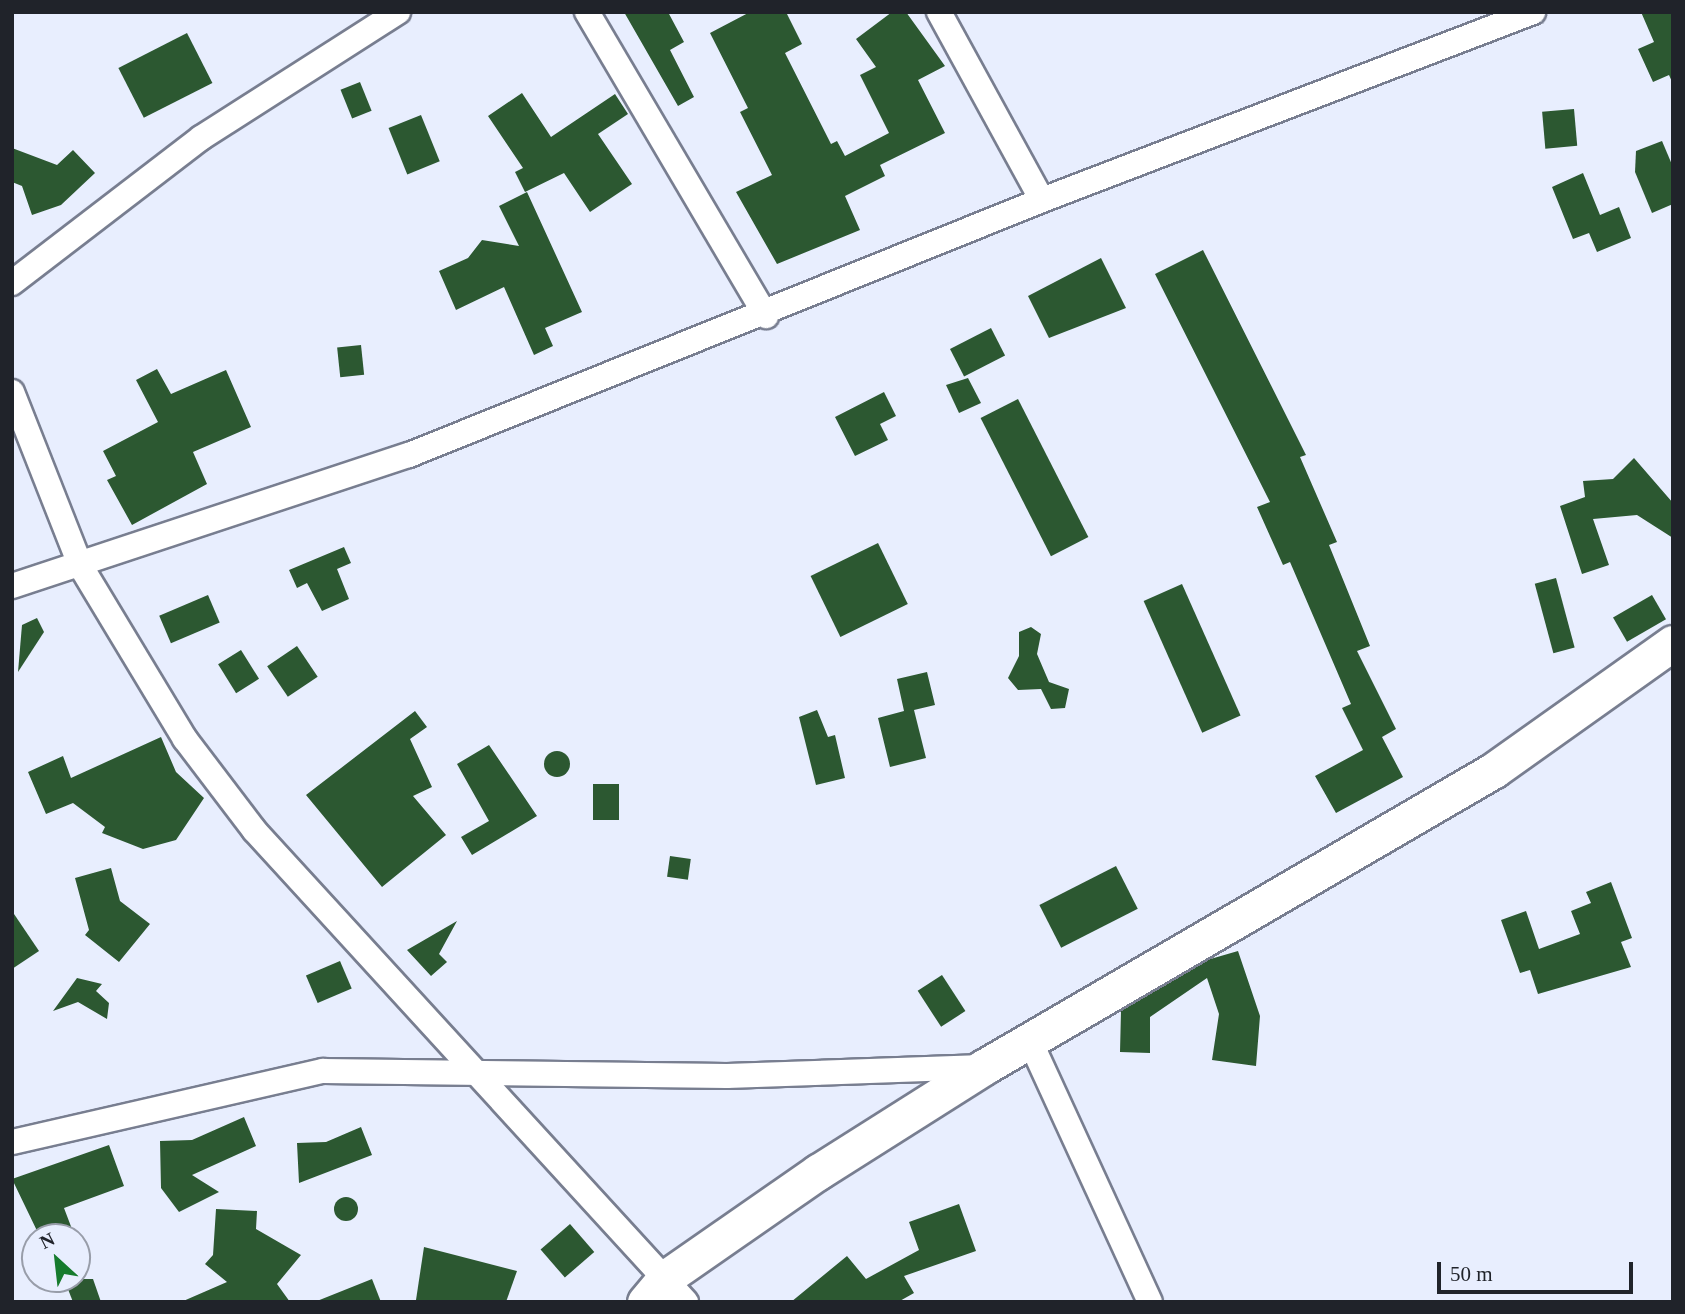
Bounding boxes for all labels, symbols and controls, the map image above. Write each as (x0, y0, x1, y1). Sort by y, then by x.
north arrow (21, 1223, 91, 1293)
text: N (36, 1228, 58, 1253)
scale bar (1440, 1248, 1636, 1292)
text: 50 m (1450, 1262, 1493, 1286)

